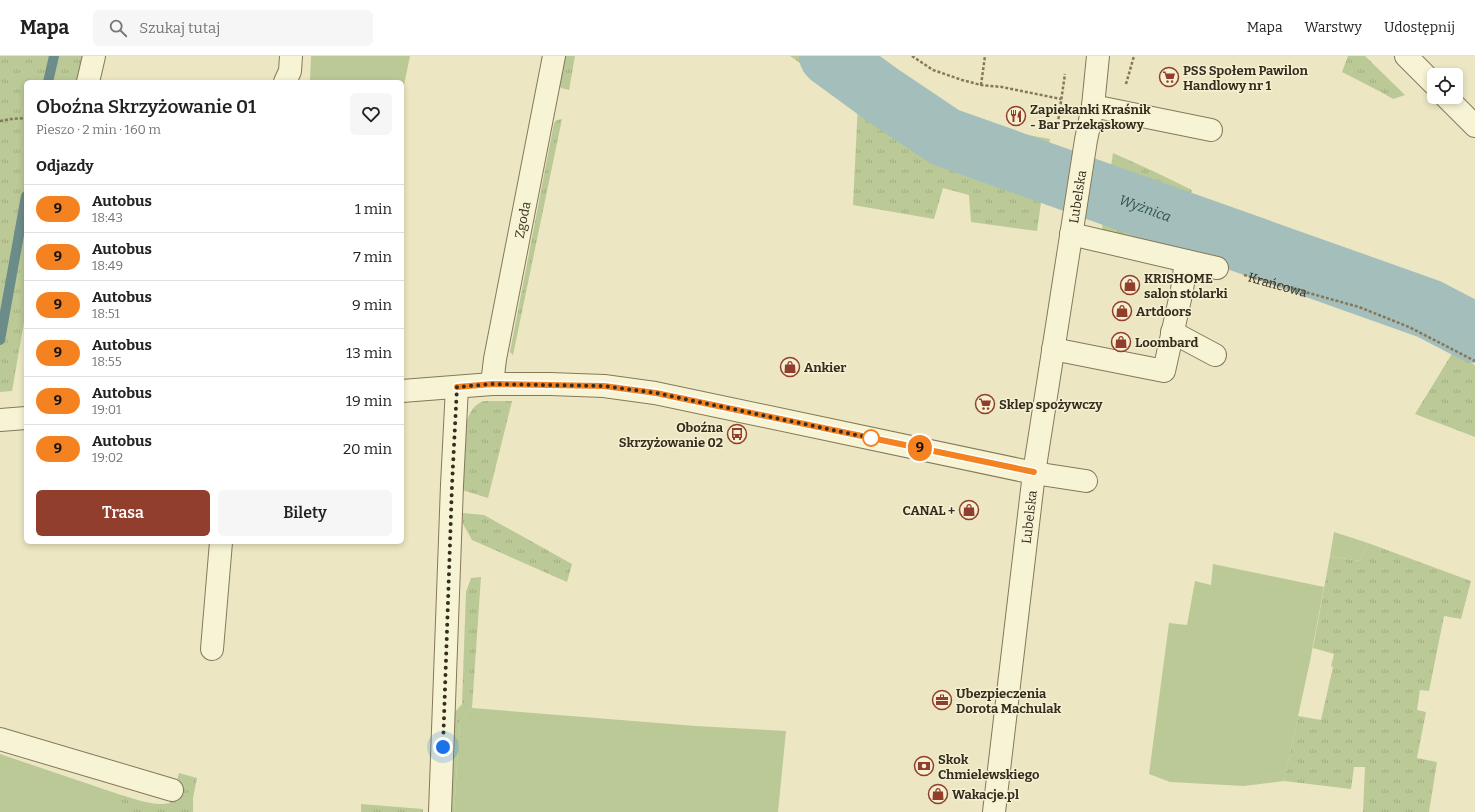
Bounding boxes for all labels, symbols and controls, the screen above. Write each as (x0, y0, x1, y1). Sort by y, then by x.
search box (93, 10, 373, 46)
text: Mapa (20, 16, 69, 39)
icon: search (107, 17, 129, 39)
text: Szukaj tutaj (139, 19, 220, 37)
text: Mapa (1247, 19, 1283, 36)
text: Warstwy (1305, 19, 1362, 36)
text: Udostępnij (1384, 19, 1455, 36)
place label: PSS Społem Pawilon Handlowy nr 1 (1183, 63, 1308, 93)
supermarket icon: PSS Społem Pawilon Handlowy nr 1 (1158, 66, 1180, 88)
map controls (1427, 68, 1463, 104)
button: locate (1427, 68, 1463, 104)
button: heart (350, 93, 392, 135)
text: Oboźna Skrzyżowanie 01 (36, 95, 256, 118)
place label: Zapiekanki Kraśnik - Bar Przekąskowy (1030, 102, 1151, 132)
restaurant icon: Zapiekanki Kraśnik - Bar Przekąskowy (1005, 105, 1027, 127)
text: Pieszo · 2 min · 160 m (36, 122, 161, 137)
text: Odjazdy (36, 157, 94, 175)
street label: Lubelska (1066, 169, 1089, 224)
water label: Wyżnica (1117, 191, 1174, 225)
text: Autobus (92, 192, 152, 210)
text: 9 (54, 200, 62, 217)
text: 1 min (355, 200, 392, 218)
street label: Zgoda (511, 200, 533, 239)
text: 18:43 (92, 210, 123, 225)
text: Autobus (92, 240, 152, 258)
text: 9 (54, 248, 62, 265)
text: 7 min (353, 248, 392, 266)
text: 18:49 (92, 258, 123, 273)
street label: Krańcowa (1246, 269, 1309, 300)
place label: KRISHOME salon stolarki (1144, 271, 1228, 301)
shop icon: KRISHOME salon stolarki (1119, 274, 1141, 296)
text: Autobus (92, 288, 152, 306)
text: 9 (54, 296, 62, 313)
text: 9 min (352, 296, 392, 314)
shop icon: Artdoors (1111, 300, 1133, 322)
place label: Artdoors (1136, 304, 1191, 319)
text: 18:51 (92, 306, 120, 321)
shop icon: Loombard (1110, 331, 1132, 353)
place label: Loombard (1135, 335, 1198, 350)
text: Autobus (92, 336, 152, 354)
text: 9 (54, 344, 62, 361)
text: 13 min (346, 344, 392, 362)
text: 18:55 (92, 354, 122, 369)
shop icon: Ankier (779, 356, 801, 378)
place label: Ankier (804, 360, 846, 375)
text: Autobus (92, 384, 152, 402)
text: 9 (54, 392, 62, 409)
text: 19 min (346, 392, 392, 410)
supermarket icon: Sklep spożywczy (974, 393, 996, 415)
place label: Sklep spożywczy (999, 397, 1103, 412)
text: 19:01 (92, 402, 121, 417)
place label: Oboźna Skrzyżowanie 02 (619, 420, 724, 450)
bus stop icon: Oboźna Skrzyżowanie 02 (726, 423, 748, 445)
unlabelled marker (862, 429, 880, 447)
text: Autobus (92, 432, 152, 450)
line badge: 9 (907, 435, 933, 461)
text: 9 (916, 439, 924, 456)
text: 9 (54, 440, 62, 457)
text: 20 min (343, 440, 392, 458)
text: 19:02 (92, 450, 123, 465)
street label: Lubelska (1018, 489, 1039, 545)
button: Trasa (36, 490, 210, 536)
button: Bilety (218, 490, 392, 536)
shop icon: CANAL + (958, 499, 980, 521)
place label: CANAL + (903, 503, 955, 518)
place label: Ubezpieczenia Dorota Machulak (956, 686, 1062, 716)
office icon: Ubezpieczenia Dorota Machulak (931, 689, 953, 711)
your location (433, 737, 453, 757)
place label: Skok Chmielewskiego (938, 752, 1040, 782)
bank icon: Skok Chmielewskiego (913, 755, 935, 777)
shop icon: Wakacje.pl (927, 783, 949, 805)
place label: Wakacje.pl (952, 787, 1019, 803)

